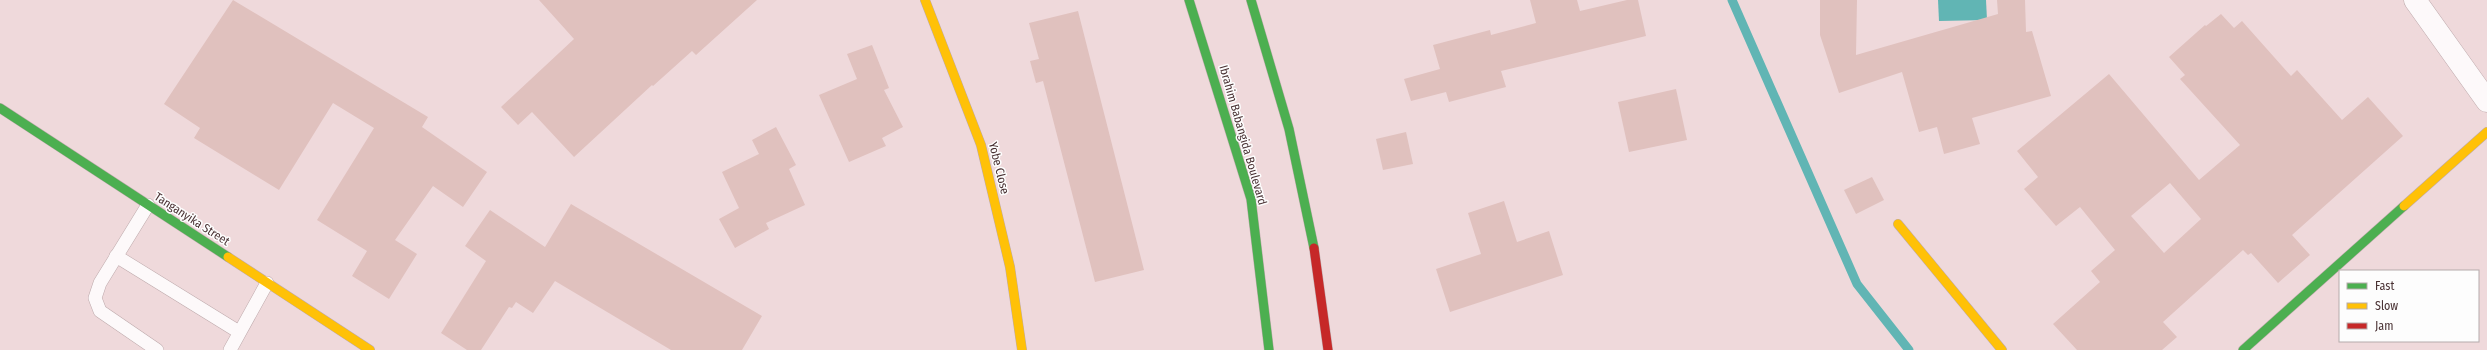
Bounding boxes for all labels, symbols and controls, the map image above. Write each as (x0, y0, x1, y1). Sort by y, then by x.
street label: Ibrahim Babangida Boulevard (1216, 63, 1270, 207)
street label: Yobe Close (986, 141, 1012, 196)
street label: Tanganyika Street (152, 190, 232, 249)
legend (2339, 270, 2479, 342)
text: Fast (2375, 279, 2394, 293)
text: Slow (2375, 299, 2398, 313)
text: Jam (2375, 319, 2393, 333)

